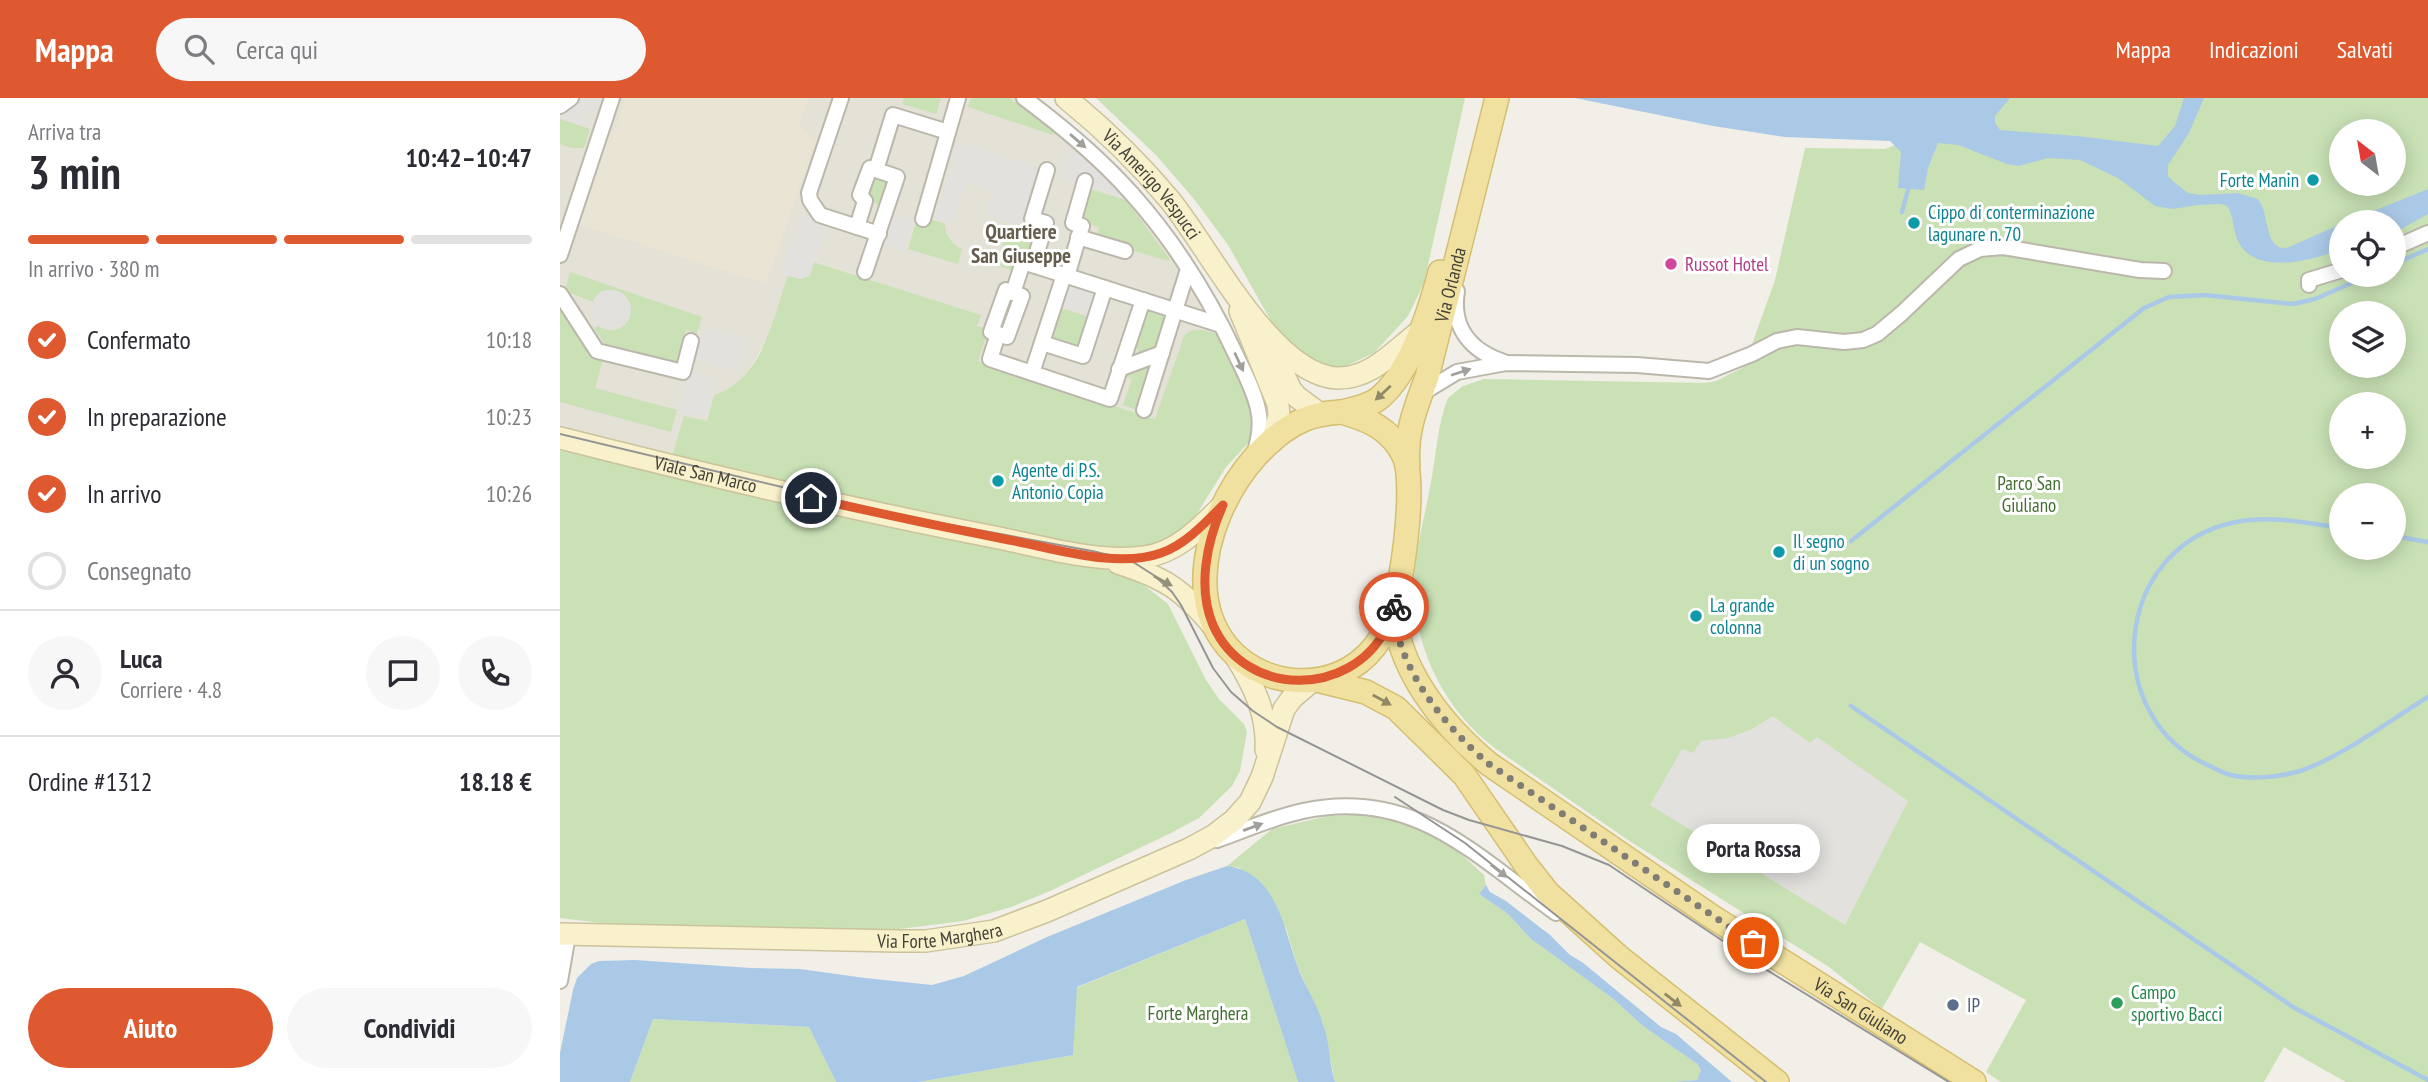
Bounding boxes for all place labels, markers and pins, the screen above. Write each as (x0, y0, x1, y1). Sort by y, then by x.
place label: Forte Manin (2220, 168, 2299, 192)
marker: Forte Manin (2305, 172, 2321, 188)
place label: Cippo di conterminazione lagunare n. 70 (1928, 200, 2095, 246)
marker: Cippo di conterminazione lagunare n. 70 (1906, 215, 1922, 231)
place label: Russot Hotel (1685, 252, 1769, 276)
marker: Russot Hotel (1663, 256, 1679, 272)
place label: Agente di P.S. Antonio Copia (1012, 458, 1104, 504)
pin (781, 468, 841, 528)
marker: Agente di P.S. Antonio Copia (990, 473, 1006, 489)
place label: Il segno di un sogno (1793, 529, 1869, 575)
marker: Il segno di un sogno (1771, 544, 1787, 560)
place label: La grande colonna (1710, 593, 1775, 639)
marker: La grande colonna (1688, 608, 1704, 624)
callout: Porta Rossa (1686, 824, 1820, 873)
pin (1723, 913, 1783, 973)
place label: Campo sportivo Bacci (2131, 980, 2222, 1026)
place label: IP (1967, 993, 1980, 1017)
marker: Campo sportivo Bacci (2109, 995, 2125, 1011)
marker: IP (1945, 997, 1961, 1013)

